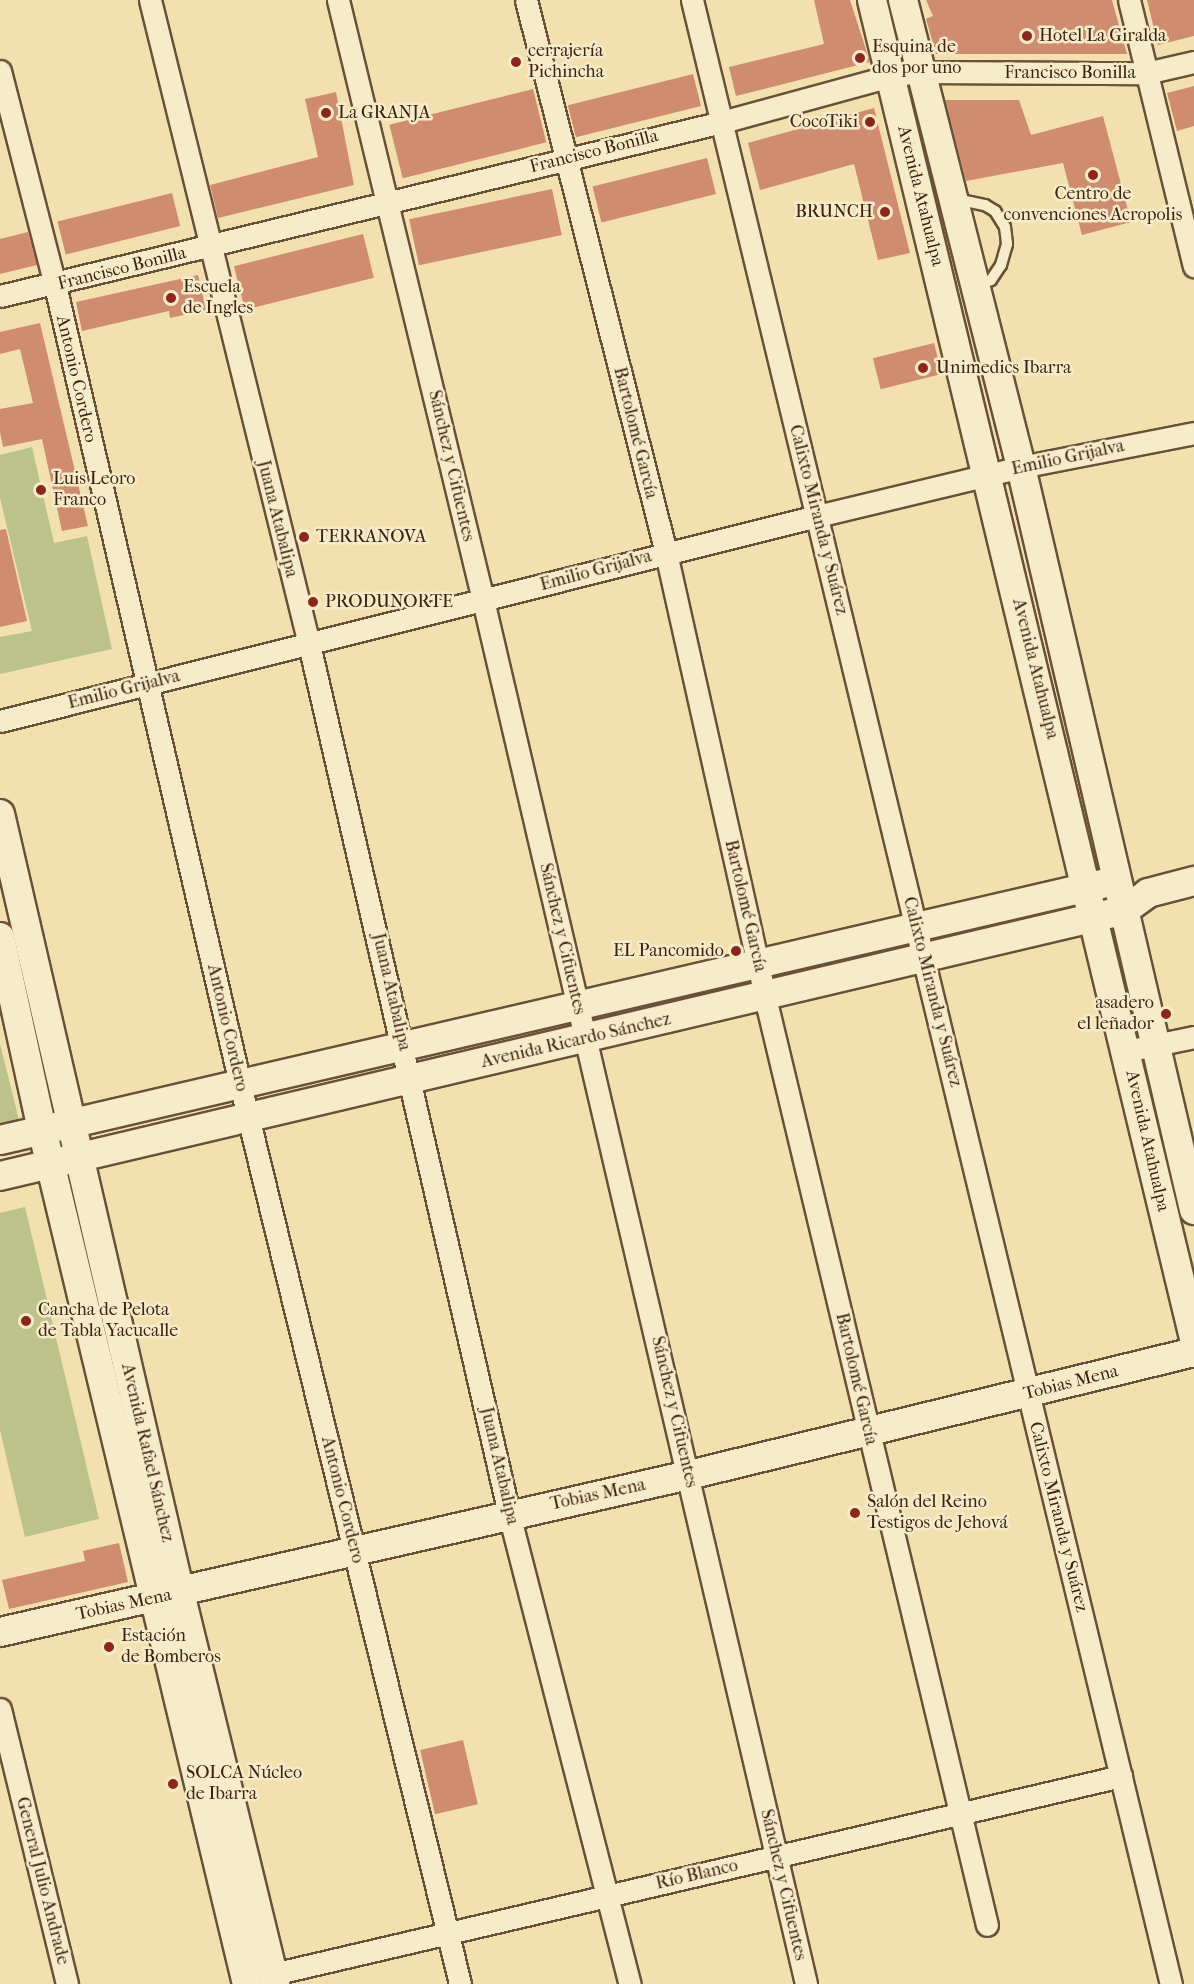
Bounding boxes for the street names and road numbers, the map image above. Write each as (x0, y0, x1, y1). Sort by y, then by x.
street label: Francisco Bonilla (1004, 62, 1136, 84)
street label: Avenida Atahualpa (892, 123, 948, 269)
street label: Francisco Bonilla (528, 126, 660, 178)
street label: Francisco Bonilla (56, 243, 188, 295)
street label: Antonio Cordero (51, 313, 101, 445)
street label: Bartolomé García (608, 365, 662, 501)
street label: Sánchez y Cifuentes (423, 388, 479, 544)
street label: Calixto Miranda y Suárez (784, 423, 852, 617)
street label: Emilio Grijalva (1010, 435, 1126, 481)
street label: Juana Atabalipa (252, 458, 302, 580)
street label: Emilio Grijalva (538, 546, 654, 596)
street label: Avenida Atahualpa (1007, 596, 1063, 742)
street label: Emilio Grijalva (66, 666, 182, 714)
street label: Bartolomé García (719, 838, 771, 974)
street label: Sánchez y Cifuentes (534, 861, 590, 1017)
street label: Calixto Miranda y Suárez (898, 895, 966, 1089)
street label: Juana Atabalipa (367, 931, 415, 1053)
street label: Antonio Cordero (202, 962, 252, 1094)
street label: Avenida Ricardo Sánchez (479, 1009, 673, 1073)
street label: Avenida Atahualpa (1120, 1068, 1174, 1214)
street label: Bartolomé García (830, 1311, 882, 1447)
street label: Sánchez y Cifuentes (646, 1334, 702, 1490)
street label: Tobias Mena (1021, 1361, 1121, 1405)
street label: Avenida Rafael Sánchez (116, 1362, 178, 1544)
street label: Juana Atabalipa (475, 1405, 523, 1527)
street label: Calixto Miranda y Suárez (1024, 1420, 1092, 1614)
street label: Antonio Cordero (316, 1434, 368, 1566)
street label: Tobias Mena (548, 1474, 648, 1516)
street label: Tobias Mena (74, 1584, 174, 1626)
street label: General Julio Andrade (11, 1795, 73, 1967)
street label: Sánchez y Cifuentes (755, 1807, 811, 1963)
street label: Río Blanco (654, 1855, 740, 1895)

